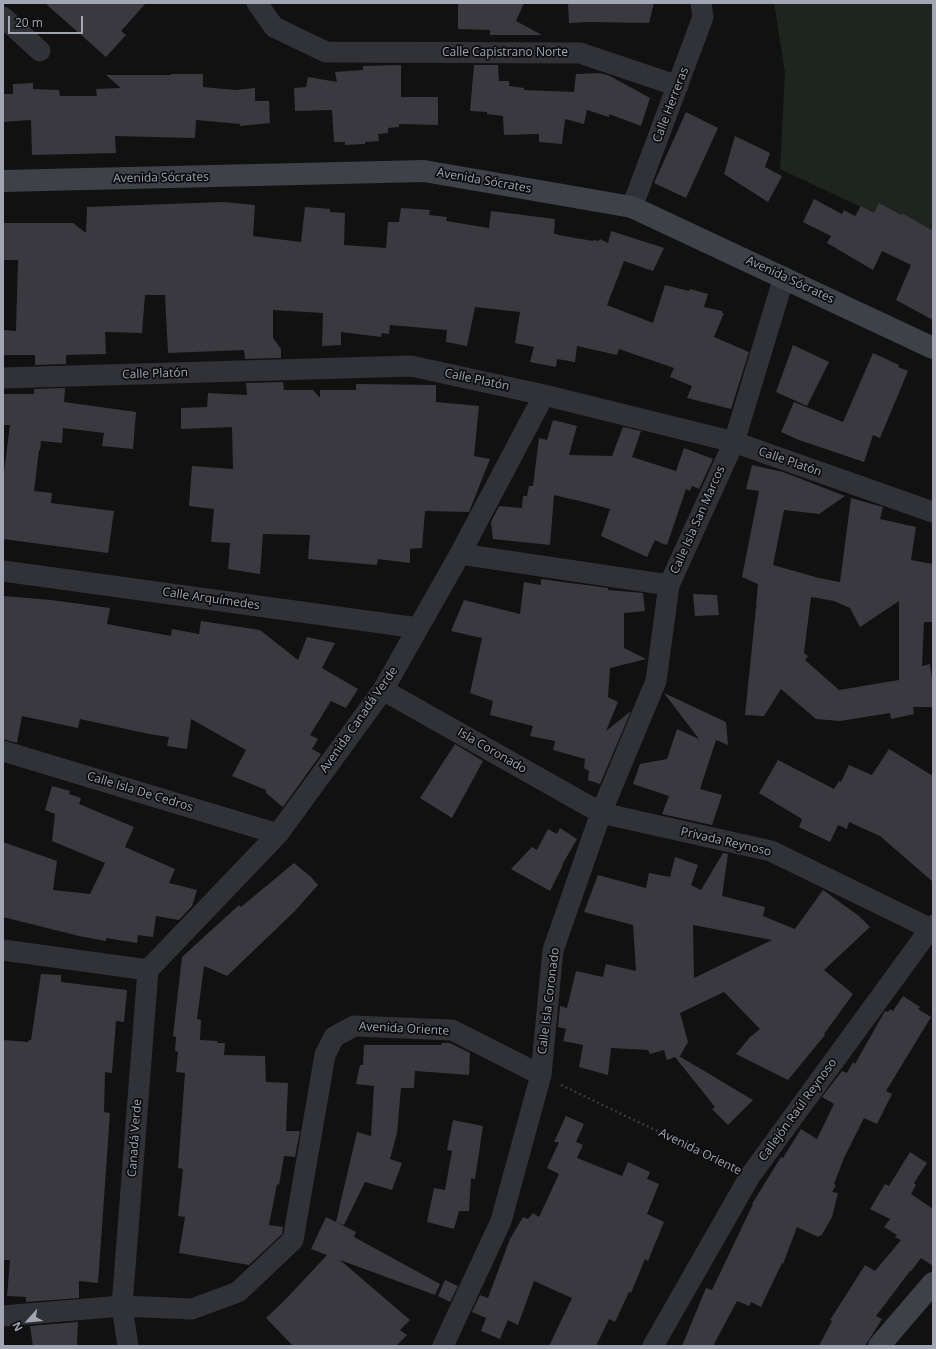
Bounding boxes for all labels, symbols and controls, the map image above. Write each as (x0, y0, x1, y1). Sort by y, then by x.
scale bar (10, 8, 85, 34)
text: 20 m (15, 14, 43, 31)
street label: Calle Capistrano Norte (442, 46, 568, 60)
street label: Calle Herreras (650, 65, 692, 145)
street label: Avenida Sócrates (436, 166, 532, 196)
street label: Avenida Sócrates (113, 170, 209, 186)
street label: Avenida Sócrates (744, 253, 836, 307)
street label: Calle Platón (122, 366, 188, 382)
street label: Calle Platón (443, 366, 511, 394)
street label: Calle Platón (756, 444, 824, 480)
street label: Calle Isla San Marcos (668, 464, 728, 576)
street label: Calle Arquímedes (161, 585, 261, 613)
street label: Avenida Canadá Verde (317, 664, 401, 776)
street label: Isla Coronado (455, 725, 529, 777)
street label: Calle Isla De Cedros (85, 769, 195, 815)
street label: Privada Reynoso (679, 825, 773, 859)
street label: Calle Isla Coronado (535, 947, 563, 1055)
street label: Avenida Oriente (359, 1019, 449, 1039)
street label: Callejón Raúl Reynoso (756, 1056, 840, 1164)
street label: Canadá Verde (125, 1098, 145, 1178)
street label: Avenida Oriente (656, 1126, 744, 1178)
north arrow (8, 1301, 48, 1341)
text: N (8, 1319, 26, 1334)

